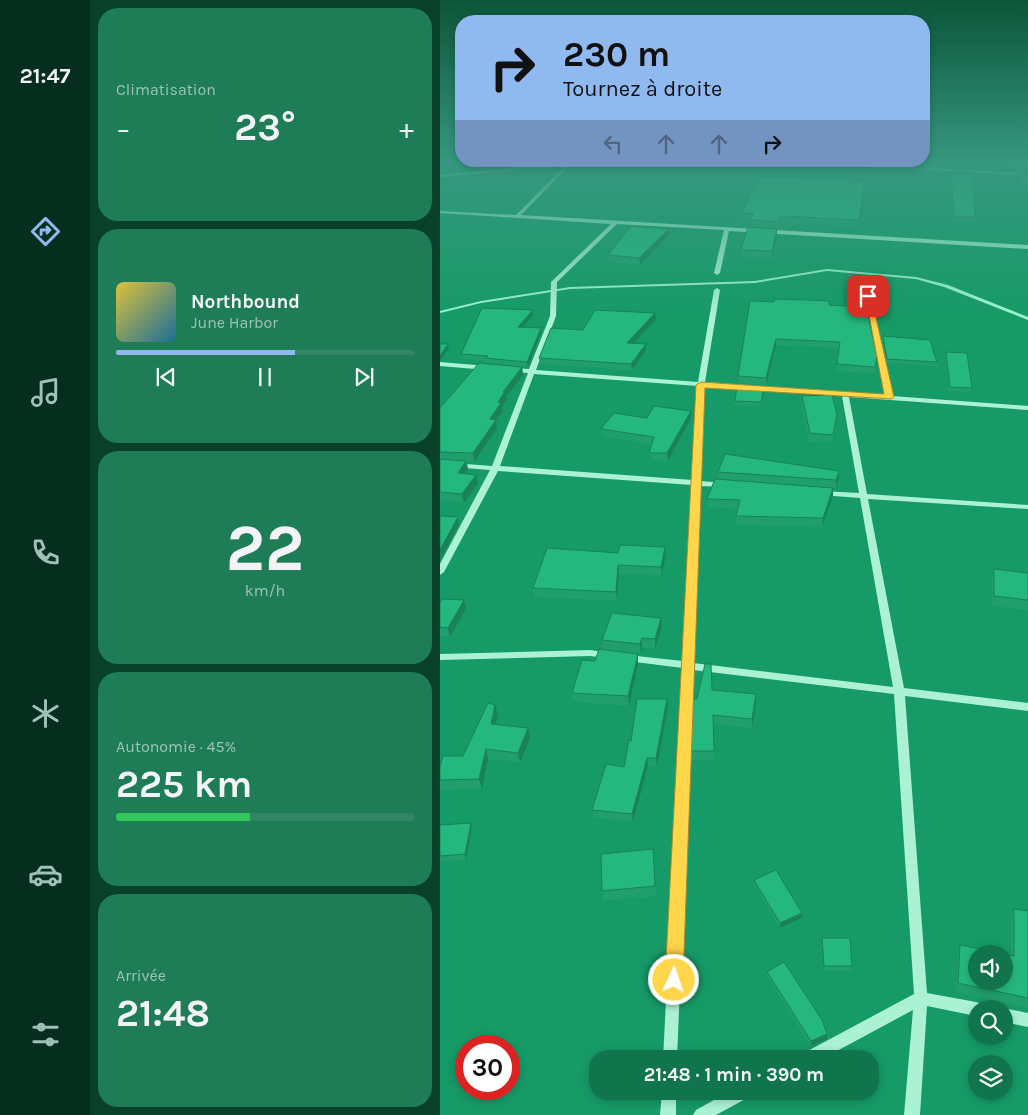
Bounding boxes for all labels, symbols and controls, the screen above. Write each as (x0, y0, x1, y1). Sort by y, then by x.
text: 230 m (563, 34, 670, 75)
icon: right (480, 35, 545, 100)
text: 21:47 (19, 63, 71, 89)
text: Tournez à droite (563, 76, 722, 102)
text: Climatisation (116, 80, 216, 99)
text: 23° (234, 105, 296, 150)
text: − (116, 112, 131, 145)
text: + (399, 112, 414, 145)
icon: left (599, 130, 627, 158)
icon: ahead (652, 130, 680, 158)
icon: ahead (705, 130, 733, 158)
icon: right (758, 130, 786, 158)
icon: directions (28, 214, 63, 249)
pin (847, 275, 889, 317)
icon: arrive (854, 282, 882, 310)
text: Northbound (191, 291, 300, 313)
text: June Harbor (191, 313, 278, 332)
icon: previous (152, 363, 180, 391)
icon: pause (251, 363, 279, 391)
icon: next (350, 363, 378, 391)
icon: music (28, 375, 63, 410)
text: 22 (226, 510, 304, 586)
icon: phone (28, 535, 63, 570)
text: km/h (245, 581, 285, 600)
icon: climate (28, 696, 63, 731)
text: Autonomie · 45% (116, 737, 236, 756)
text: 225 km (116, 762, 252, 807)
icon: car (28, 857, 63, 892)
map controls (968, 945, 1013, 1100)
button: sound (968, 945, 1013, 990)
position arrow (647, 953, 699, 1005)
text: Arrivée (116, 966, 166, 985)
text: 21:48 (116, 991, 210, 1036)
button: search (968, 1000, 1013, 1045)
icon: filters (28, 1017, 63, 1052)
speed limit sign: 30 (455, 1035, 520, 1100)
button: layers (968, 1055, 1013, 1100)
text: 21:48 · 1 min · 390 m (644, 1064, 824, 1086)

